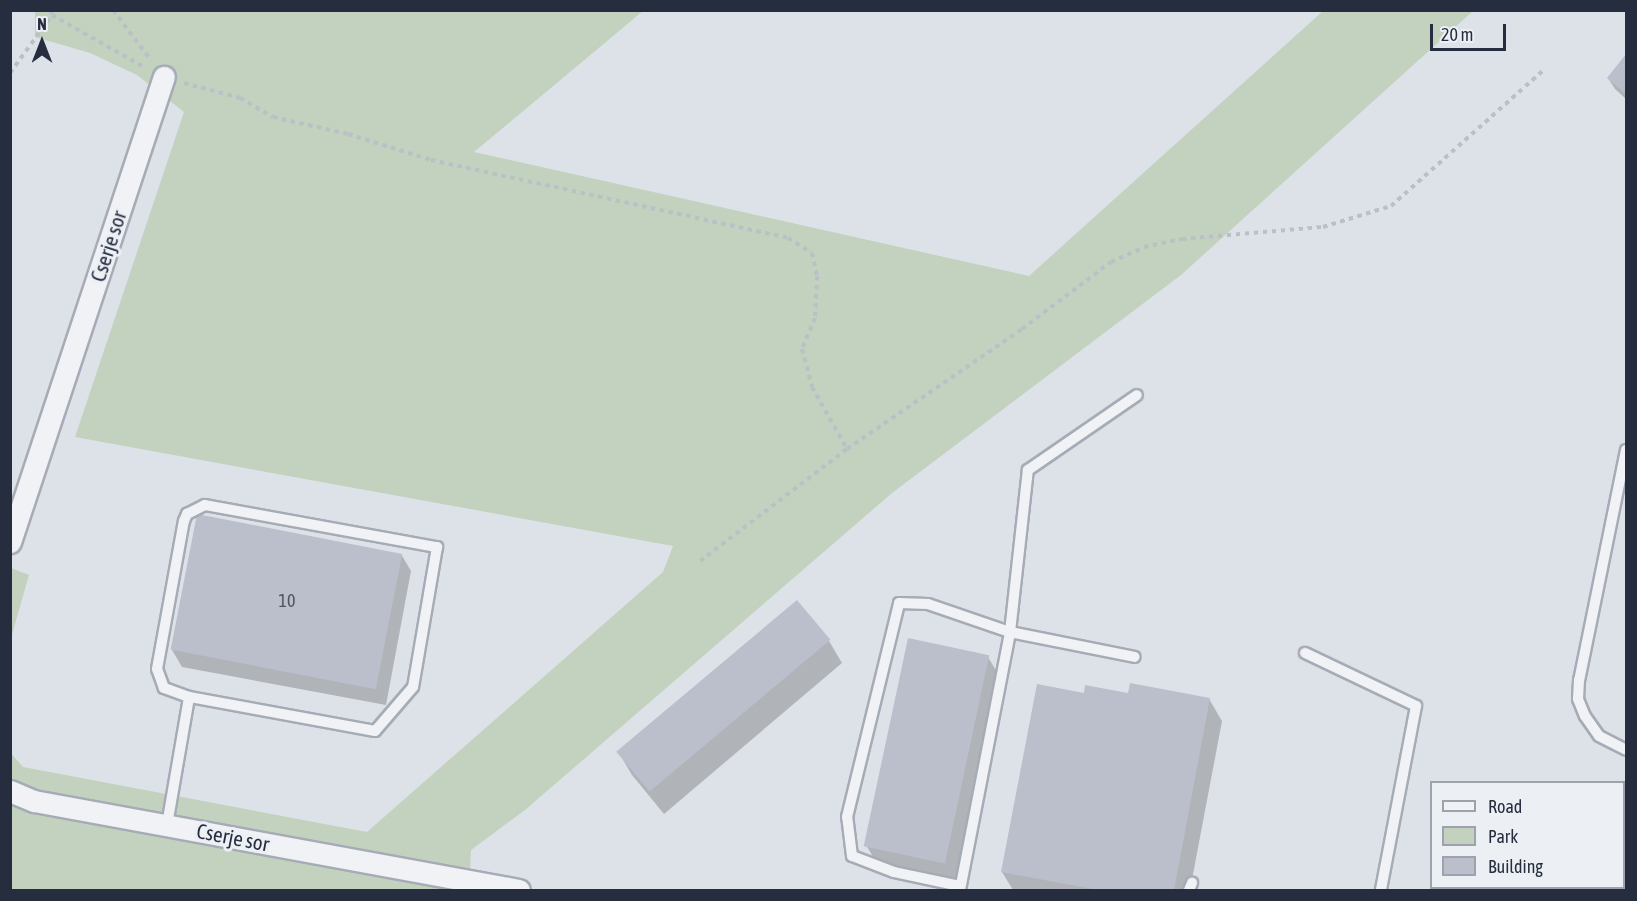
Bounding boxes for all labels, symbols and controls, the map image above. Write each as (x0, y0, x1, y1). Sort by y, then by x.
north arrow (12, 12, 72, 72)
scale bar (1433, 12, 1510, 50)
text: N (37, 15, 47, 33)
text: 20 m (1441, 24, 1473, 45)
street label: Cserje sor (85, 207, 131, 285)
house number: 10 (279, 590, 295, 612)
legend (1430, 781, 1625, 889)
text: Road (1488, 796, 1522, 817)
street label: Cserje sor (195, 818, 271, 856)
text: Park (1488, 826, 1518, 847)
text: Building (1488, 856, 1543, 877)

